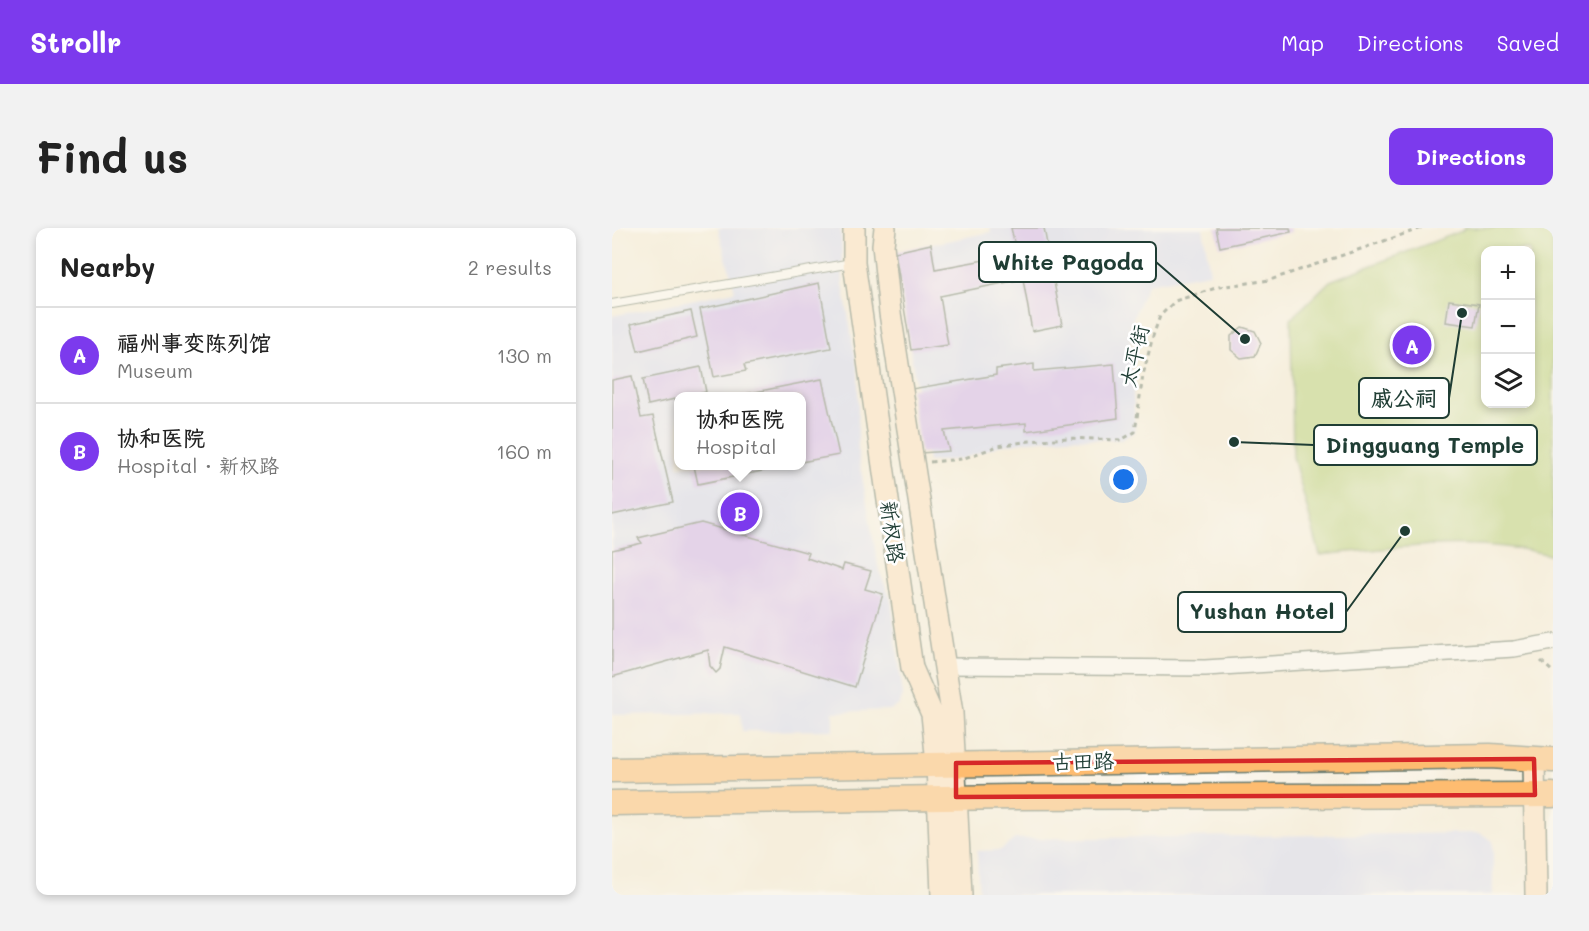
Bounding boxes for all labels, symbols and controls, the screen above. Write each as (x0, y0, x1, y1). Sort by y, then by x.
text: Strollr (30, 24, 121, 60)
text: Map (1281, 29, 1324, 56)
text: Directions (1357, 29, 1464, 56)
text: Saved (1497, 29, 1559, 56)
button: Directions (1389, 128, 1553, 185)
text: Find us (36, 129, 188, 184)
callout: White Pagoda (979, 242, 1156, 282)
map controls (1481, 246, 1535, 408)
button: + (1481, 246, 1535, 300)
text: White Pagoda (992, 247, 1144, 276)
text: Nearby (60, 250, 155, 284)
text: 2 results (468, 254, 552, 280)
button: − (1481, 300, 1535, 354)
street label: 太平街 (1113, 322, 1154, 389)
pin: A (1392, 322, 1432, 368)
text: 福州事变陈列馆 (117, 328, 271, 357)
text: A (73, 342, 86, 368)
text: 130 m (497, 342, 552, 368)
button: layers (1481, 354, 1535, 408)
text: Museum (117, 357, 193, 383)
callout: 戚公祠 (1359, 378, 1449, 418)
text: 戚公祠 (1371, 383, 1437, 412)
popup (674, 392, 806, 470)
text: 协和医院 (696, 404, 784, 433)
text: 协和医院 (117, 423, 205, 452)
callout: Dingguang Temple (1314, 425, 1537, 465)
text: Dingguang Temple (1326, 430, 1524, 459)
text: Hospital (696, 433, 777, 459)
text: B (73, 438, 86, 464)
text: 160 m (496, 438, 552, 464)
text: Hospital · 新权路 (117, 452, 279, 478)
your location (1109, 465, 1138, 494)
pin: B (720, 490, 760, 534)
street label: 新权路 (876, 499, 911, 565)
callout: Yushan Hotel (1178, 592, 1346, 632)
text: Yushan Hotel (1190, 596, 1334, 625)
street label: 古田路 (1051, 746, 1115, 775)

